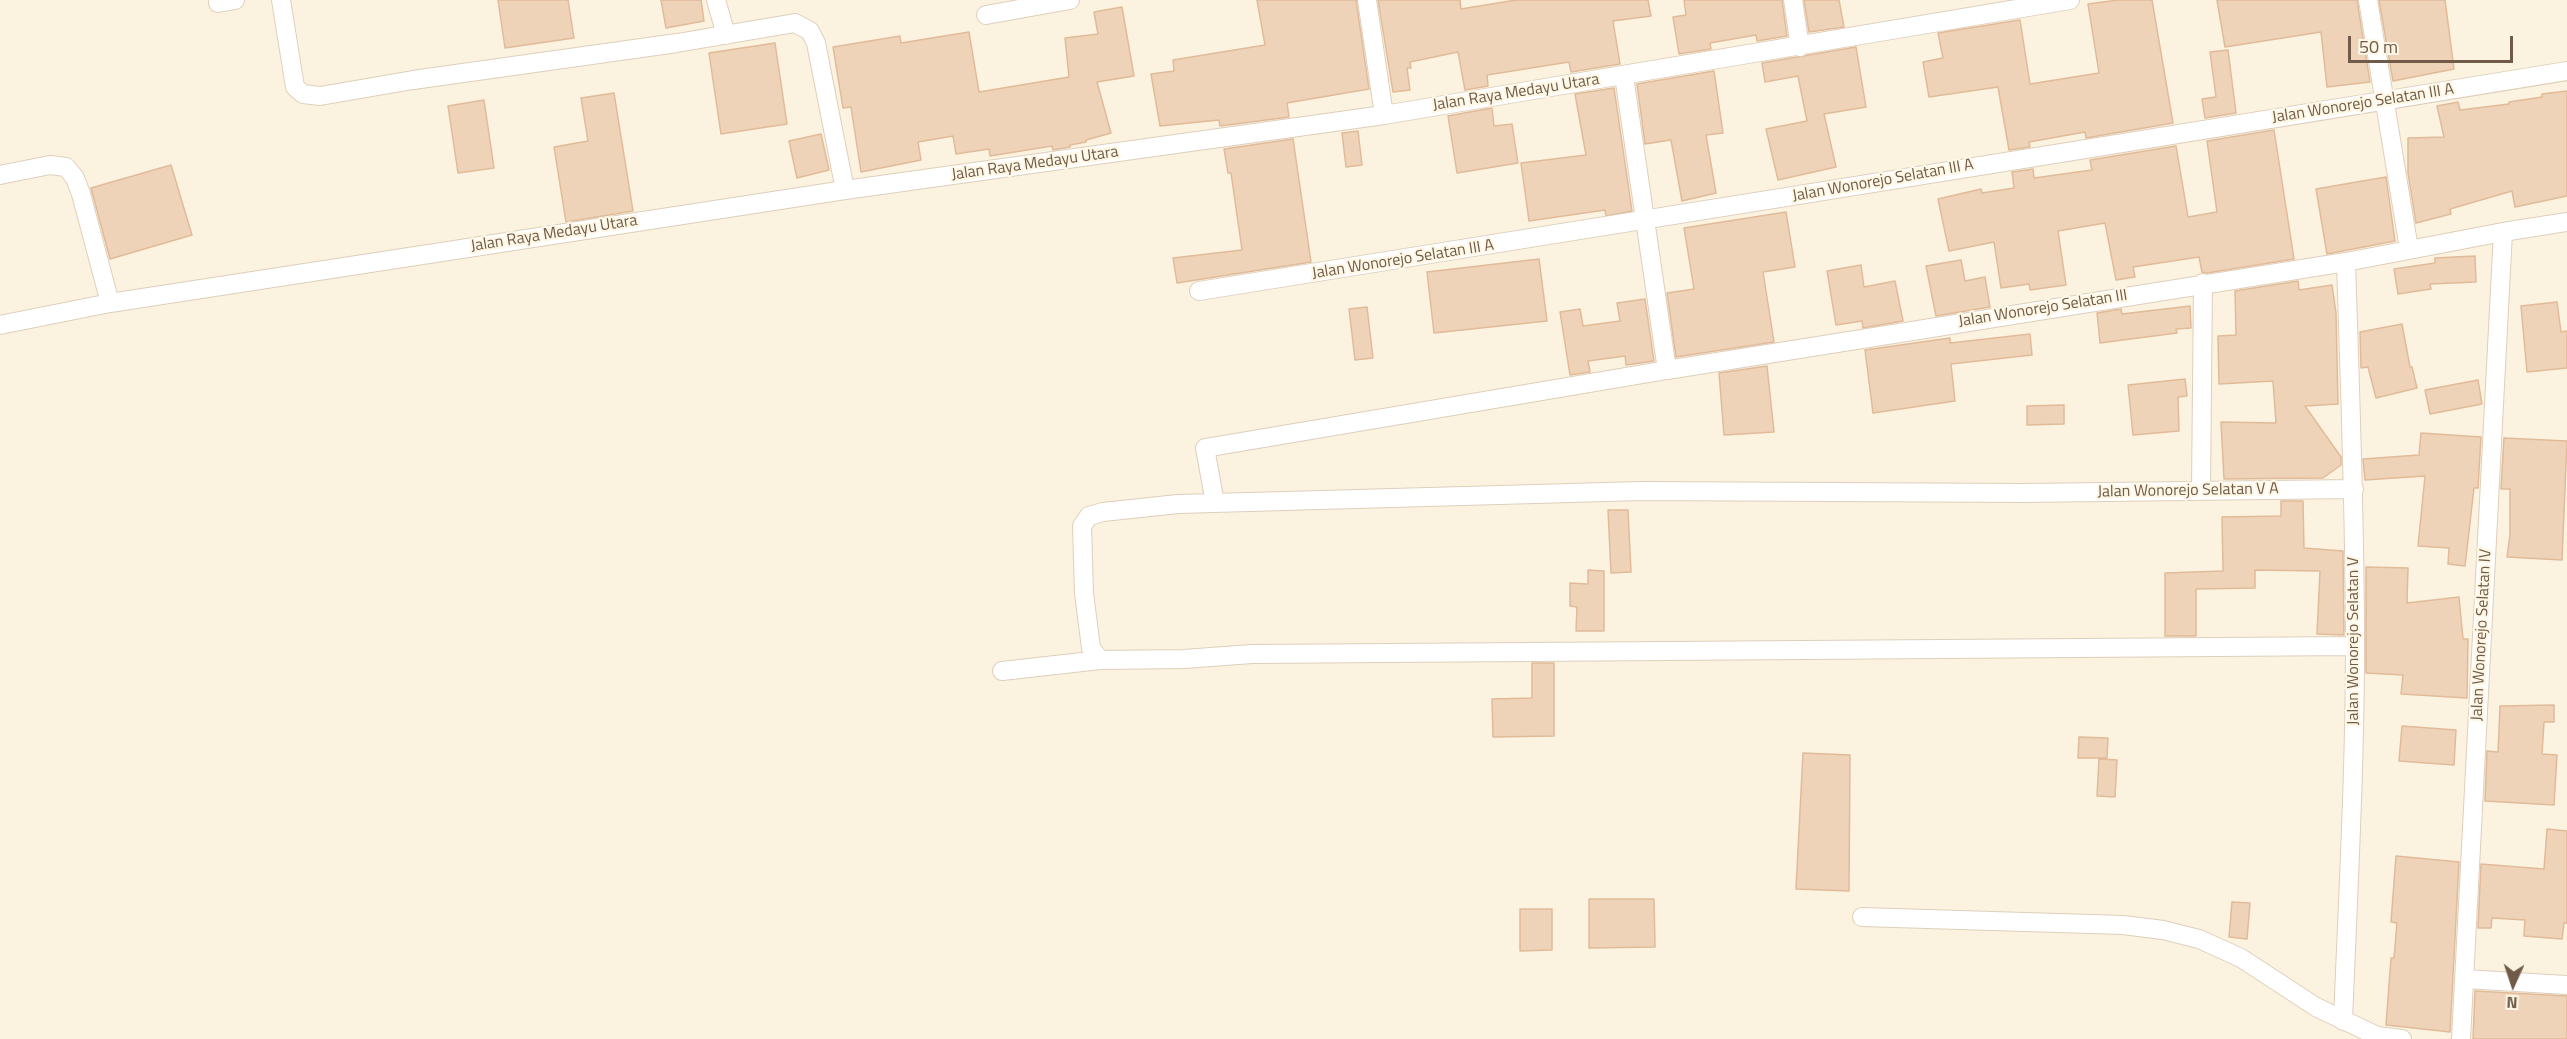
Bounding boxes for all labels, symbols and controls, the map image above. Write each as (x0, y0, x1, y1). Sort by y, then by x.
scale bar (2351, 24, 2516, 62)
text: 50 m (2359, 33, 2398, 60)
street label: Jalan Raya Medayu Utara (1431, 70, 1601, 116)
street label: Jalan Wonorejo Selatan III A (2271, 80, 2455, 128)
street label: Jalan Raya Medayu Utara (950, 143, 1120, 185)
street label: Jalan Wonorejo Selatan III A (1791, 156, 1975, 206)
street label: Jalan Raya Medayu Utara (469, 211, 639, 257)
street label: Jalan Wonorejo Selatan III A (1311, 236, 1495, 284)
street label: Jalan Wonorejo Selatan III (1957, 286, 2129, 332)
street label: Jalan Wonorejo Selatan V A (2097, 480, 2279, 502)
street label: Jalan Wonorejo Selatan IV (2468, 549, 2496, 721)
street label: Jalan Wonorejo Selatan V (2344, 557, 2364, 725)
north arrow (2483, 955, 2543, 1015)
text: N (2506, 991, 2518, 1015)

